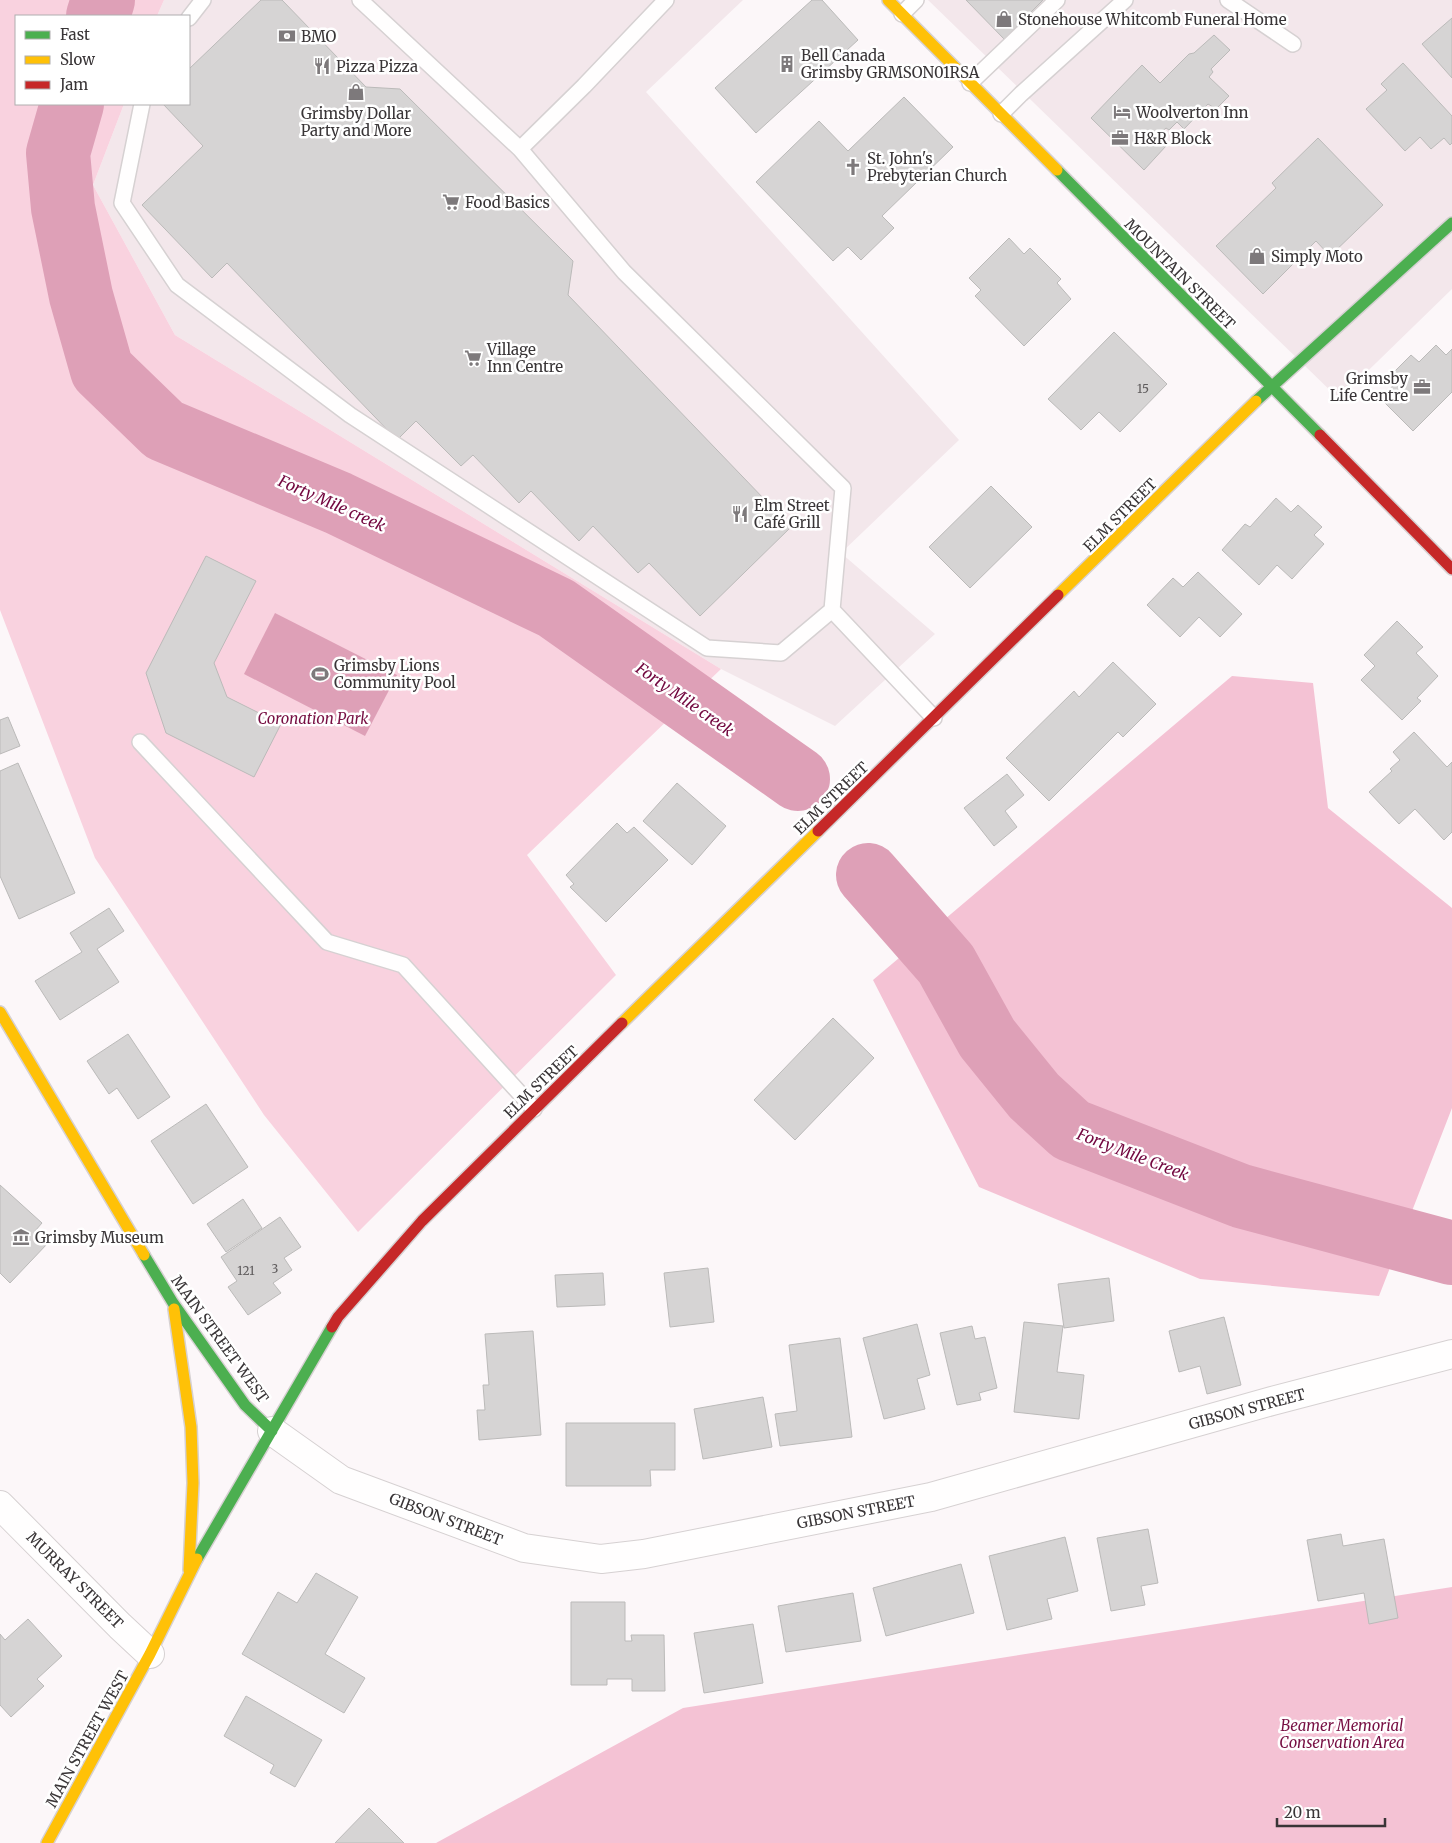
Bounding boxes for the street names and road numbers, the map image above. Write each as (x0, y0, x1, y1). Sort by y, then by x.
street label: MOUNTAIN STREET (1121, 215, 1240, 334)
street label: ELM STREET (1079, 474, 1161, 556)
street label: ELM STREET (790, 757, 873, 838)
street label: ELM STREET (500, 1041, 583, 1122)
street label: MAIN STREET WEST (167, 1271, 273, 1407)
street label: GIBSON STREET (1187, 1384, 1308, 1434)
street label: GIBSON STREET (387, 1489, 506, 1550)
street label: GIBSON STREET (795, 1491, 917, 1533)
street label: MURRAY STREET (23, 1528, 128, 1633)
street label: MAIN STREET WEST (42, 1667, 133, 1811)

